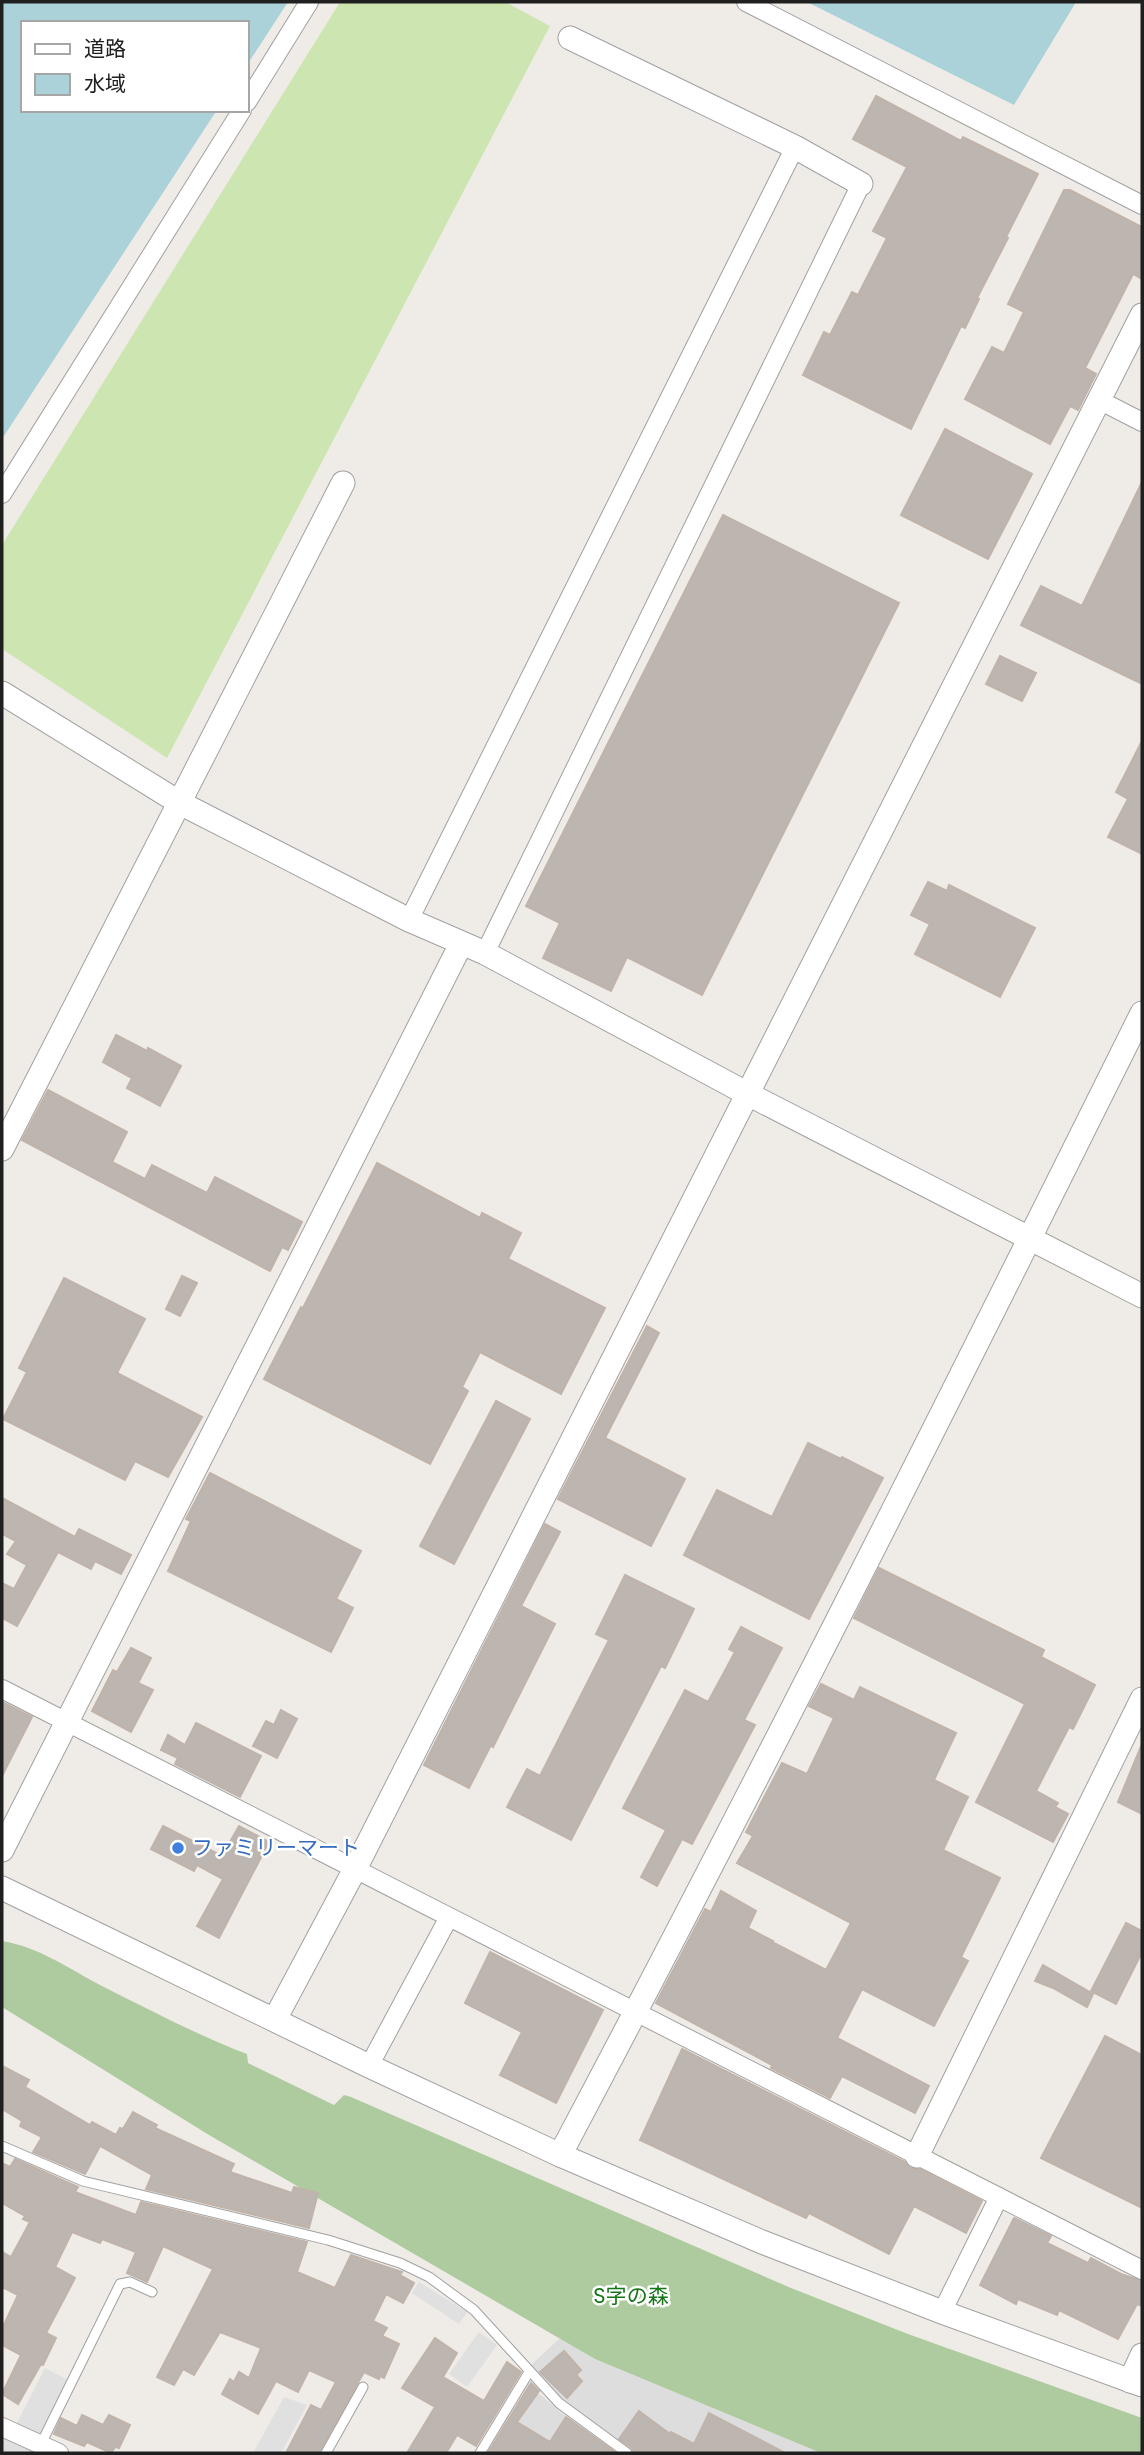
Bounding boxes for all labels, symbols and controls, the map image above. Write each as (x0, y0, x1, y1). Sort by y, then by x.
legend (21, 21, 248, 112)
text: 道路 (84, 34, 126, 63)
text: 水域 (84, 69, 126, 98)
place label: ファミリーマート (192, 1833, 360, 1862)
marker: ファミリーマート (170, 1840, 186, 1856)
park label: S字の森 (593, 2281, 669, 2310)

